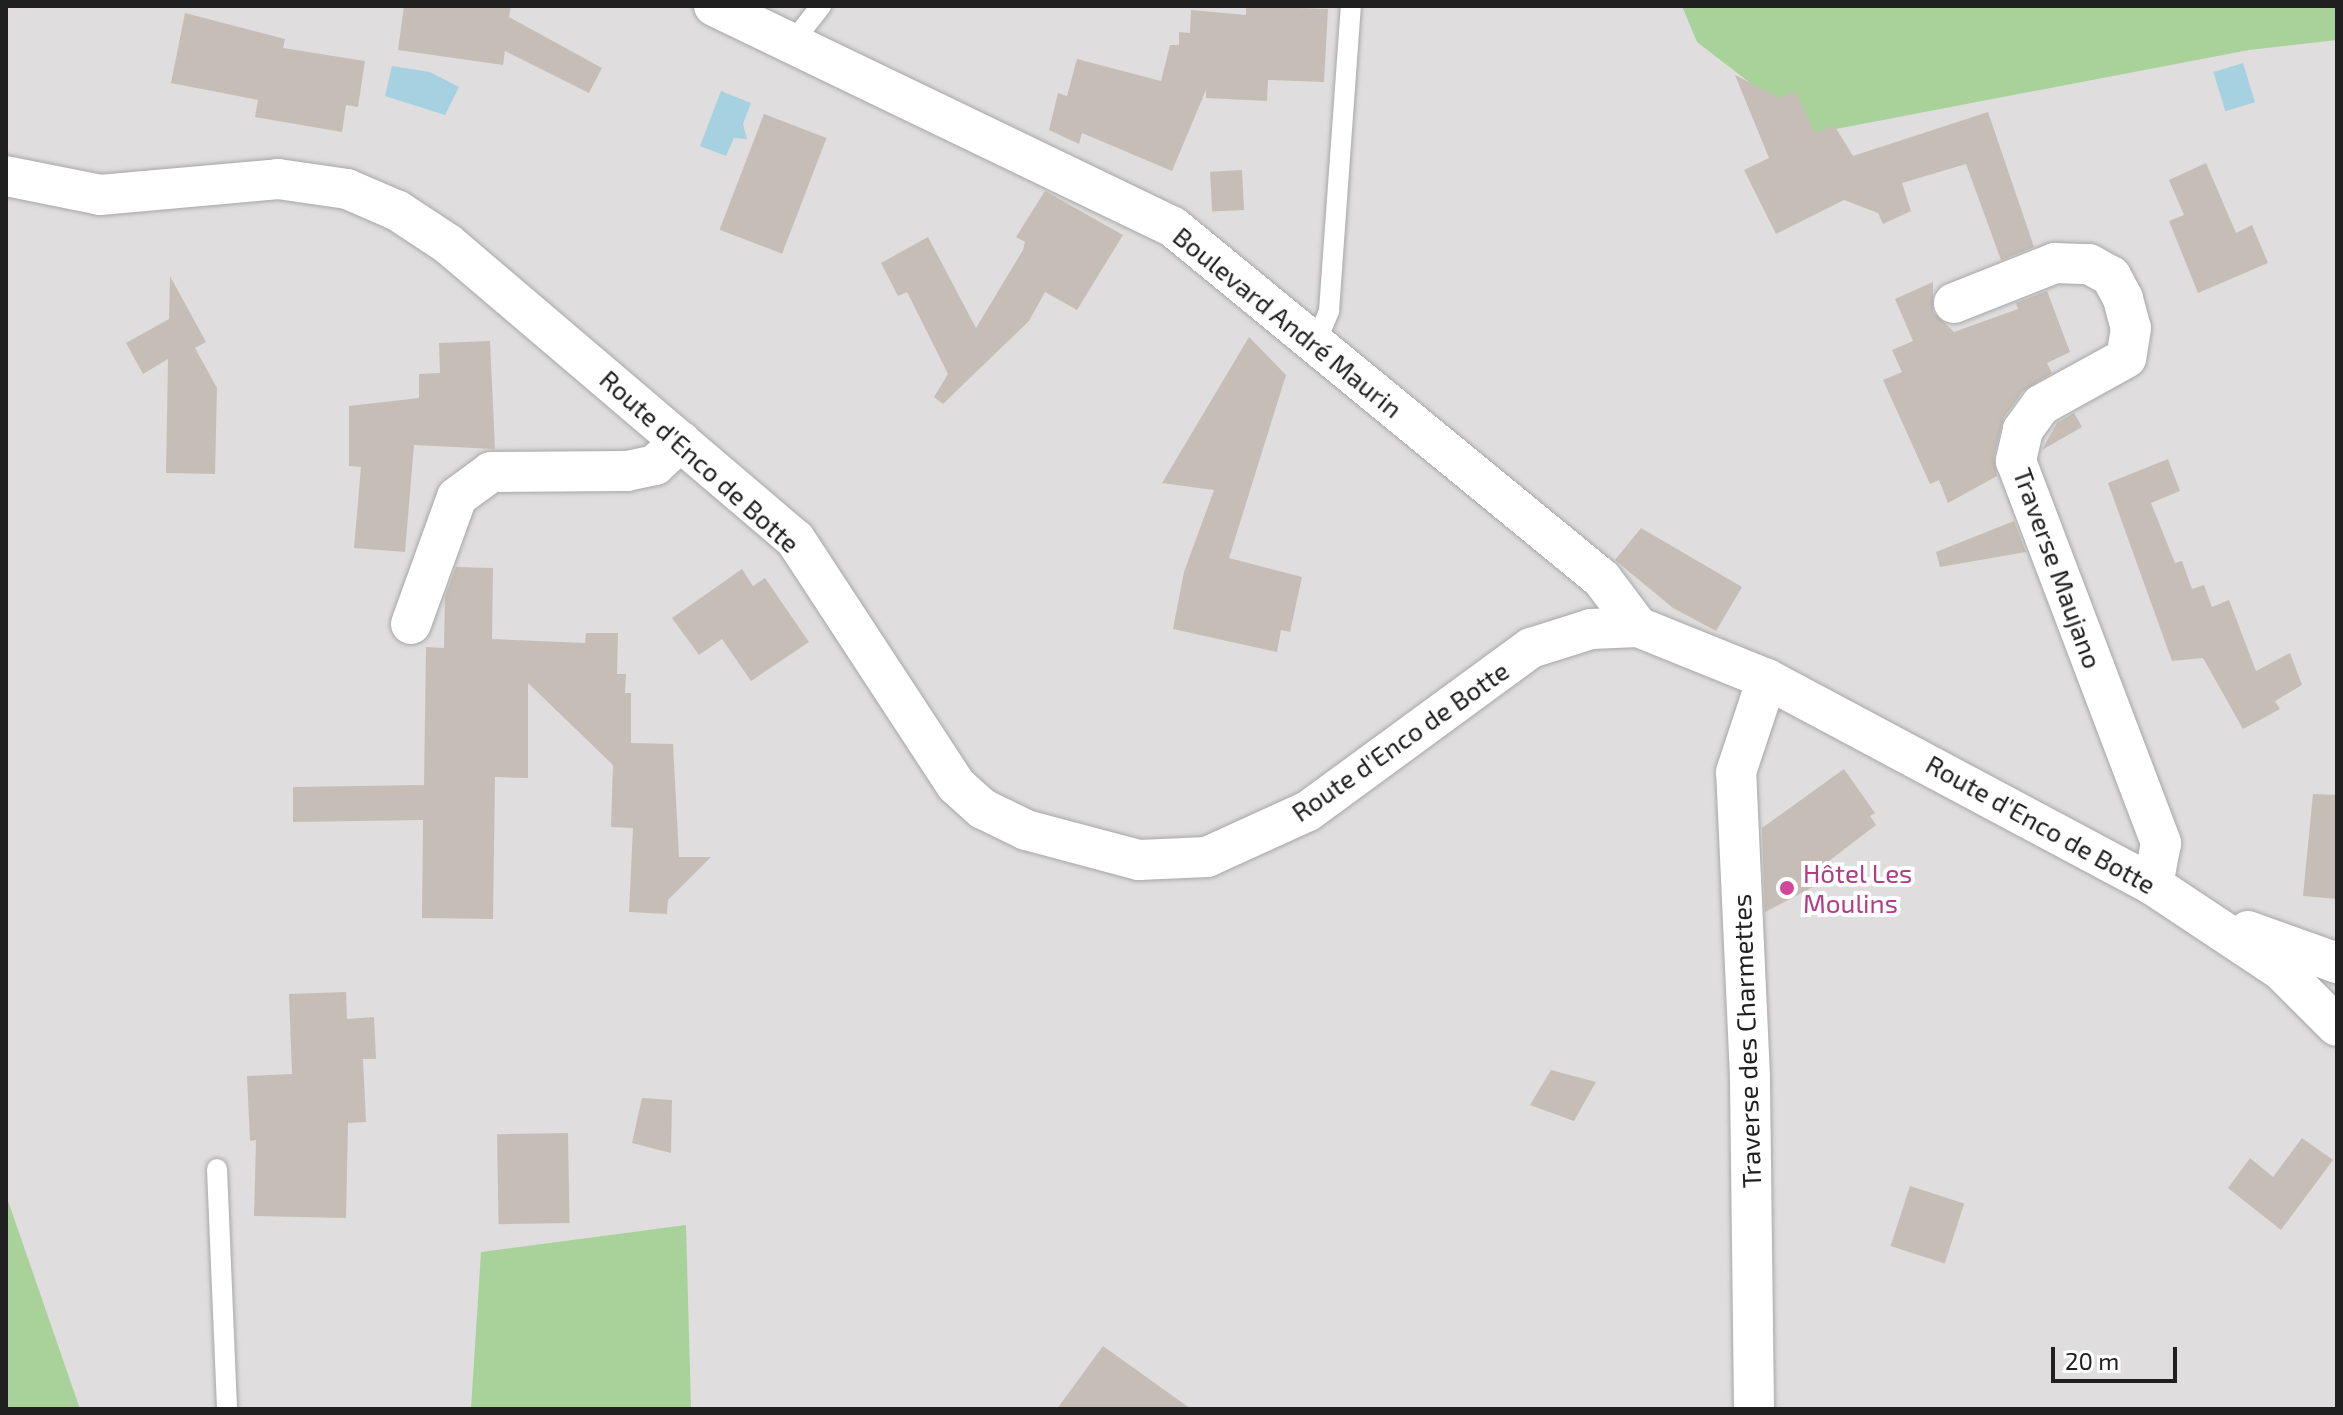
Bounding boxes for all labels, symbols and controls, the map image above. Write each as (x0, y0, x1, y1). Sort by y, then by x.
street label: Boulevard André Maurin (1167, 220, 1409, 424)
street label: Route d'Enco de Botte (594, 363, 806, 559)
street label: Traverse Maujano (2007, 464, 2109, 672)
street label: Route d'Enco de Botte (1286, 654, 1514, 828)
street label: Route d'Enco de Botte (1921, 748, 2161, 900)
place label: Hôtel Les Moulins (1803, 857, 1913, 918)
marker: Hôtel Les Moulins (1778, 879, 1796, 897)
street label: Traverse des Charmettes (1725, 893, 1767, 1189)
scale bar (2055, 1331, 2181, 1381)
text: 20 m (2065, 1346, 2119, 1375)

